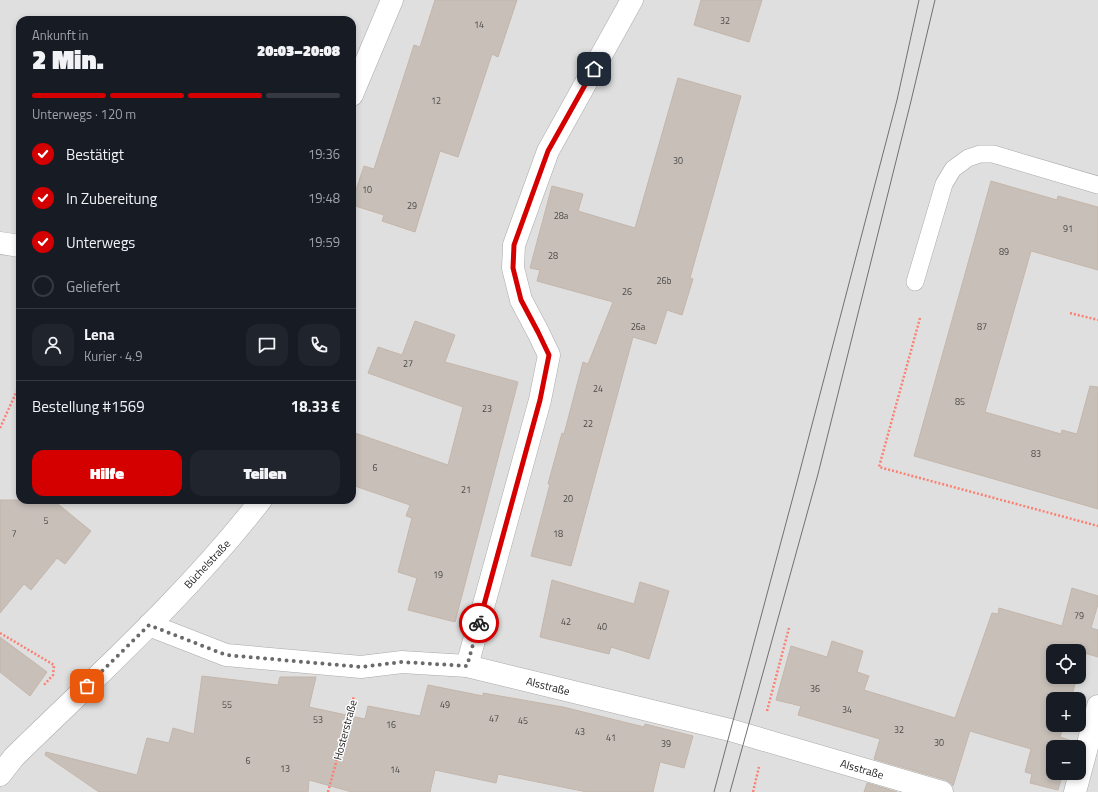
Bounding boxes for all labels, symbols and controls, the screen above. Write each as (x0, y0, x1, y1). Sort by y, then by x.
house number: 32 (720, 14, 730, 27)
house number: 14 (474, 18, 484, 31)
text: Ankunft in (32, 25, 88, 45)
text: 20:03–20:08 (257, 39, 340, 62)
text: 2 Min. (32, 40, 104, 79)
pin (577, 52, 611, 86)
icon: home (583, 58, 605, 80)
house number: 12 (431, 94, 441, 107)
text: Unterwegs · 120 m (32, 104, 136, 124)
icon: check (32, 143, 54, 165)
text: Bestätigt (66, 143, 124, 166)
text: 19:36 (308, 144, 340, 164)
house number: 30 (673, 154, 683, 167)
house number: 10 (362, 183, 372, 196)
icon: check (32, 187, 54, 209)
text: In Zubereitung (66, 187, 157, 210)
text: 19:48 (308, 188, 340, 208)
house number: 29 (407, 199, 417, 212)
house number: 28a (554, 209, 569, 222)
house number: 91 (1063, 222, 1073, 235)
icon: check (32, 231, 54, 253)
text: Unterwegs (66, 231, 135, 254)
text: 19:59 (308, 232, 340, 252)
house number: 89 (999, 245, 1009, 258)
house number: 28 (548, 249, 558, 262)
house number: 26b (657, 274, 672, 287)
text: Geliefert (66, 275, 120, 298)
house number: 26 (622, 285, 632, 298)
house number: 26a (631, 320, 646, 333)
house number: 87 (977, 320, 987, 333)
text: Lena (84, 323, 115, 346)
button: person (32, 324, 74, 366)
button: chat (246, 324, 288, 366)
button: phone (298, 324, 340, 366)
text: Kurier · 4.9 (84, 346, 142, 366)
house number: 27 (403, 357, 413, 370)
house number: 24 (593, 382, 603, 395)
text: Bestellung #1569 (32, 395, 145, 418)
text: 18.33 € (291, 395, 340, 418)
house number: 85 (955, 395, 965, 408)
house number: 23 (482, 402, 492, 415)
house number: 22 (583, 417, 593, 430)
house number: 83 (1031, 447, 1041, 460)
button: Hilfe (32, 450, 182, 496)
button: Teilen (190, 450, 340, 496)
house number: 6 (372, 461, 378, 474)
house number: 21 (461, 483, 471, 496)
house number: 20 (563, 492, 573, 505)
house number: 5 (43, 514, 49, 527)
house number: 7 (11, 527, 17, 540)
house number: 18 (553, 527, 563, 540)
street label: Büchelstraße (180, 536, 234, 592)
house number: 19 (433, 568, 443, 581)
courier (459, 603, 499, 643)
house number: 79 (1074, 609, 1084, 622)
icon: bike (468, 612, 490, 634)
house number: 42 (561, 615, 571, 628)
house number: 40 (597, 620, 607, 633)
map controls (1046, 644, 1086, 780)
button: locate (1046, 644, 1086, 684)
pin (70, 669, 104, 703)
street label: Alsstraße (525, 673, 572, 699)
icon: bag (76, 675, 98, 697)
house number: 36 (810, 682, 820, 695)
button: + (1046, 692, 1086, 732)
house number: 55 (222, 698, 232, 711)
street label: Hosterstraße (329, 698, 361, 762)
house number: 49 (440, 698, 450, 711)
house number: 34 (842, 703, 852, 716)
house number: 47 (489, 712, 499, 725)
house number: 53 (313, 713, 323, 726)
house number: 45 (518, 714, 528, 727)
house number: 16 (386, 718, 396, 731)
house number: 32 (894, 723, 904, 736)
house number: 43 (575, 725, 585, 738)
house number: 41 (606, 731, 616, 744)
house number: 30 (934, 736, 944, 749)
house number: 39 (661, 737, 671, 750)
button: − (1046, 740, 1086, 780)
house number: 6 (245, 754, 251, 767)
street label: Alsstraße (838, 755, 886, 783)
house number: 13 (280, 762, 290, 775)
house number: 14 (390, 763, 400, 776)

